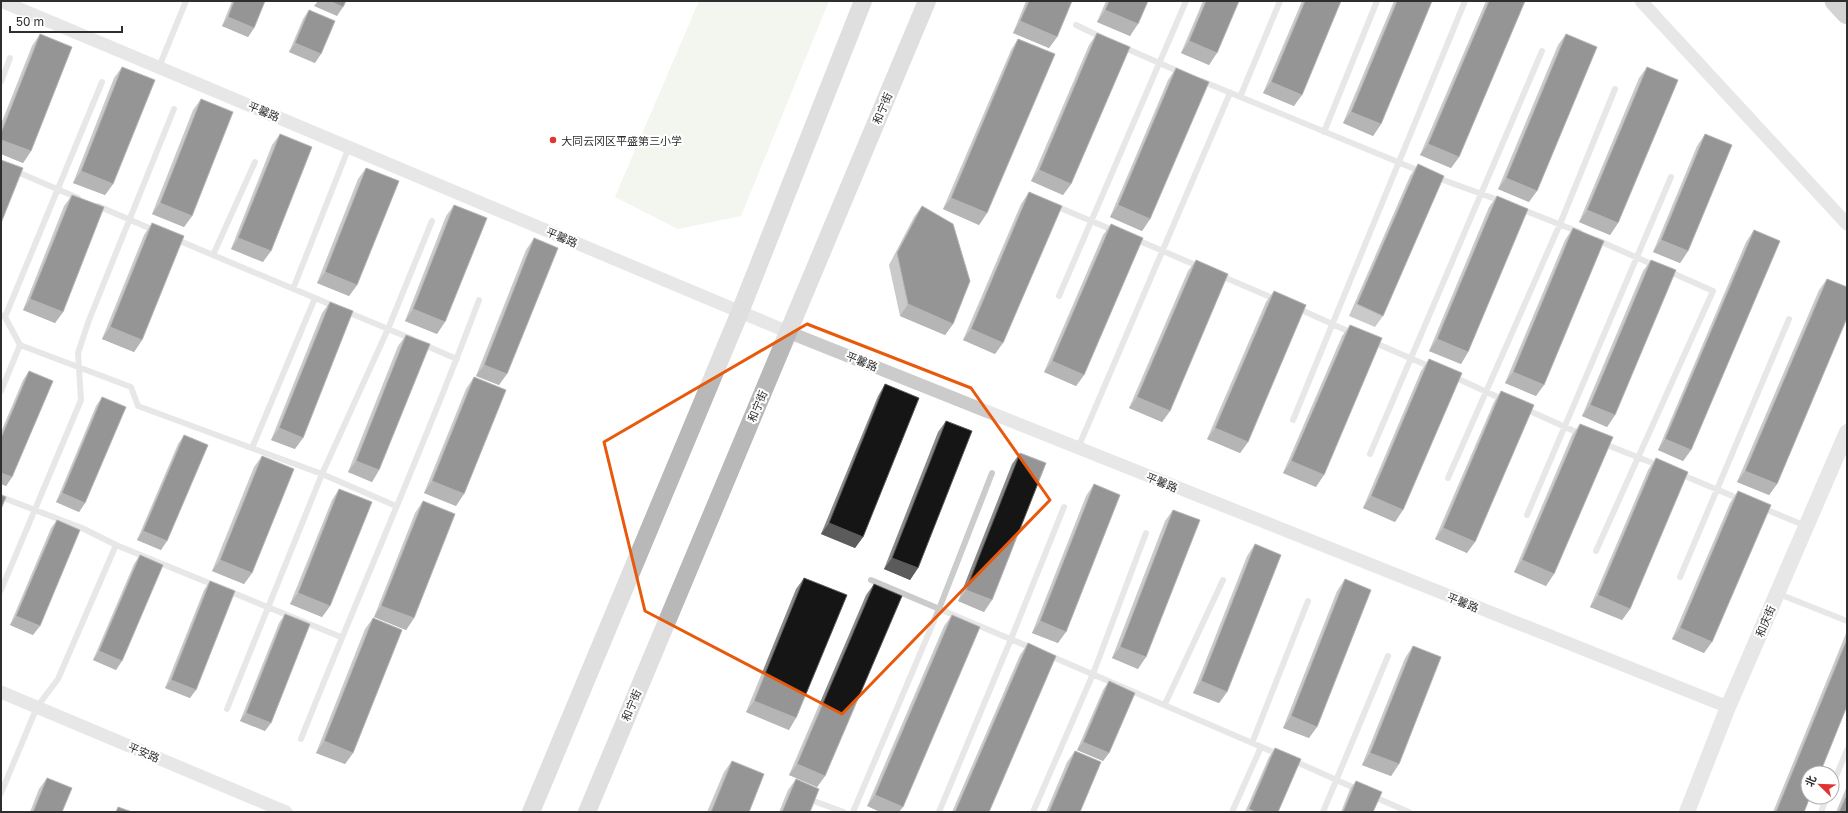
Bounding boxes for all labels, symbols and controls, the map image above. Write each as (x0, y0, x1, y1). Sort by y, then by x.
scale bar (10, 8, 122, 34)
text: 50 m (16, 14, 44, 29)
street label: 和宁街 (870, 90, 894, 126)
street label: 平馨路 (246, 99, 282, 123)
place label: 大同云冈区平盛第三小学 (561, 134, 682, 147)
marker: 大同云冈区平盛第三小学 (548, 135, 558, 145)
street label: 平馨路 (544, 225, 580, 249)
street label: 平馨路 (844, 349, 880, 373)
street label: 和宁街 (745, 388, 769, 424)
street label: 平馨路 (1144, 470, 1180, 494)
street label: 平馨路 (1445, 590, 1481, 614)
street label: 和庆街 (1753, 603, 1777, 639)
street label: 和宁街 (619, 687, 643, 723)
street label: 平安路 (126, 740, 162, 764)
north arrow (1800, 765, 1840, 805)
text: 北 (1802, 773, 1818, 788)

